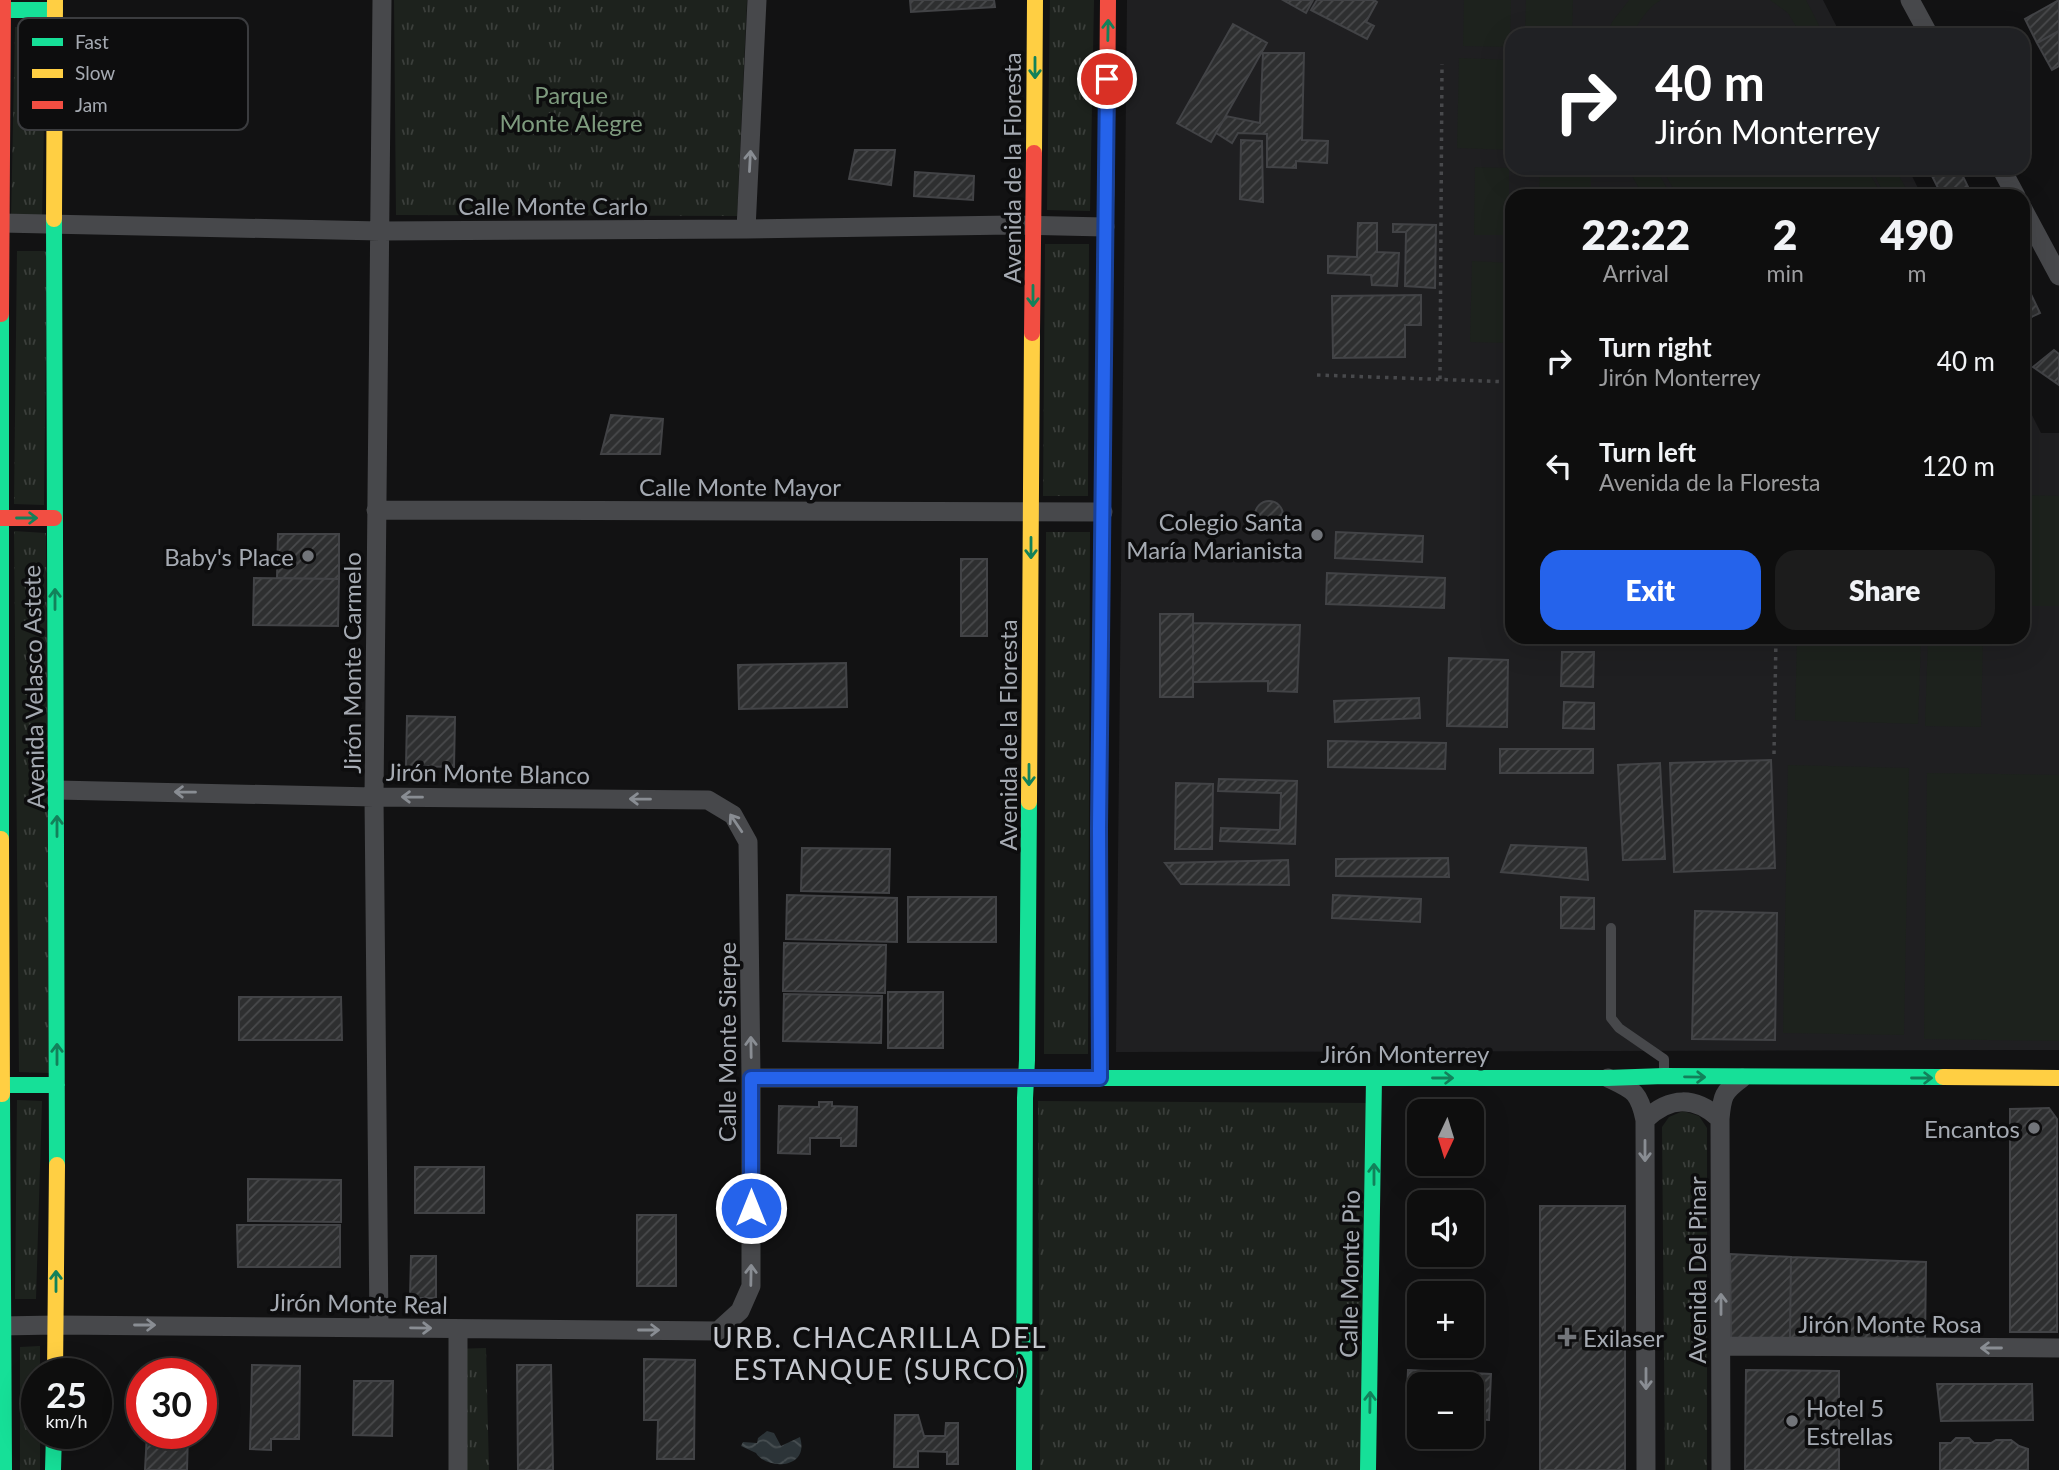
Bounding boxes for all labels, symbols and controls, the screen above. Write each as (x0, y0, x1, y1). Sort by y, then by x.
legend (18, 18, 248, 130)
one-way arrow (1101, 18, 1115, 41)
text: Fast (75, 30, 109, 53)
pin (1077, 49, 1137, 109)
street label: Avenida de la Floresta (997, 52, 1026, 284)
text: 40 m (1655, 53, 1765, 111)
one-way arrow (1028, 56, 1042, 79)
icon: right (1540, 56, 1631, 147)
icon: arrive (1088, 60, 1126, 98)
text: Slow (75, 61, 115, 84)
park label: Parque Monte Alegre (499, 80, 643, 137)
text: Jam (75, 93, 108, 116)
text: Jirón Monterrey (1655, 112, 1880, 151)
one-way arrow (743, 150, 756, 173)
street label: Calle Monte Carlo (458, 191, 648, 220)
text: 22:22 (1582, 209, 1690, 259)
text: 2 (1773, 209, 1797, 259)
text: 490 (1880, 209, 1953, 259)
text: Arrival (1603, 259, 1669, 287)
text: min (1767, 259, 1804, 287)
text: m (1907, 259, 1926, 287)
one-way arrow (1026, 284, 1040, 307)
text: Turn right (1599, 331, 1712, 363)
icon: right (1540, 342, 1578, 380)
text: 40 m (1937, 345, 1995, 377)
text: Jirón Monterrey (1599, 363, 1761, 391)
text: Turn left (1599, 436, 1696, 468)
icon: left (1540, 447, 1578, 485)
text: 120 m (1922, 450, 1995, 482)
text: Avenida de la Floresta (1599, 468, 1821, 496)
street label: Calle Monte Mayor (639, 472, 841, 501)
place label: Colegio Santa María Marianista (1126, 507, 1303, 564)
one-way arrow (16, 511, 39, 525)
marker: Colegio Santa María Marianista (1309, 527, 1325, 543)
one-way arrow (1024, 536, 1038, 559)
place label: Baby's Place (164, 542, 294, 571)
marker: Baby's Place (300, 548, 316, 564)
button: Exit (1540, 550, 1761, 630)
button: Share (1775, 550, 1995, 630)
street label: Jirón Monte Carmelo (337, 552, 366, 774)
street label: Avenida Velasco Astete (16, 565, 50, 809)
one-way arrow (48, 587, 62, 610)
street label: Avenida de la Floresta (993, 619, 1022, 851)
street label: Jirón Monte Blanco (386, 757, 590, 789)
one-way arrow (1022, 763, 1036, 786)
one-way arrow (174, 786, 197, 799)
one-way arrow (401, 790, 424, 804)
one-way arrow (629, 793, 652, 806)
one-way arrow (729, 814, 743, 833)
one-way arrow (50, 815, 64, 838)
street label: Calle Monte Sierpe (712, 942, 741, 1142)
one-way arrow (744, 1036, 758, 1059)
street label: Jirón Monterrey (1321, 1039, 1490, 1068)
one-way arrow (50, 1042, 64, 1065)
one-way arrow (1683, 1070, 1706, 1083)
one-way arrow (1431, 1071, 1454, 1085)
one-way arrow (1910, 1071, 1933, 1085)
north arrow (1407, 1099, 1484, 1176)
map controls (1407, 1099, 1484, 1449)
place label: Encantos (1924, 1114, 2020, 1143)
marker: Encantos (2026, 1120, 2042, 1136)
one-way arrow (1638, 1139, 1652, 1162)
one-way arrow (1367, 1163, 1381, 1186)
position arrow (714, 1171, 788, 1245)
street label: Avenida Del Pinar (1682, 1176, 1711, 1364)
street label: Calle Monte Pio (1333, 1190, 1365, 1358)
button: sound (1407, 1190, 1484, 1267)
one-way arrow (744, 1263, 757, 1286)
one-way arrow (49, 1270, 63, 1293)
button: + (1407, 1281, 1484, 1358)
street label: Jirón Monte Real (270, 1287, 448, 1319)
one-way arrow (1714, 1293, 1728, 1316)
street label: Jirón Monte Rosa (1798, 1309, 1982, 1338)
one-way arrow (133, 1318, 156, 1332)
district label: URB. CHACARILLA DEL ESTANQUE (SURCO) (712, 1320, 1048, 1386)
one-way arrow (410, 1321, 433, 1335)
one-way arrow (637, 1323, 660, 1337)
place label: Exilaser (1583, 1323, 1664, 1352)
marker: Exilaser (1557, 1327, 1577, 1347)
one-way arrow (1980, 1341, 2003, 1355)
speed limit sign: 30 (126, 1358, 217, 1449)
one-way arrow (1639, 1367, 1653, 1390)
button: − (1407, 1372, 1484, 1449)
text: 25 (46, 1373, 87, 1415)
one-way arrow (1363, 1391, 1376, 1414)
place label: Hotel 5 Estrellas (1806, 1393, 1893, 1450)
text: km/h (45, 1410, 88, 1432)
marker: Hotel 5 Estrellas (1784, 1413, 1800, 1429)

